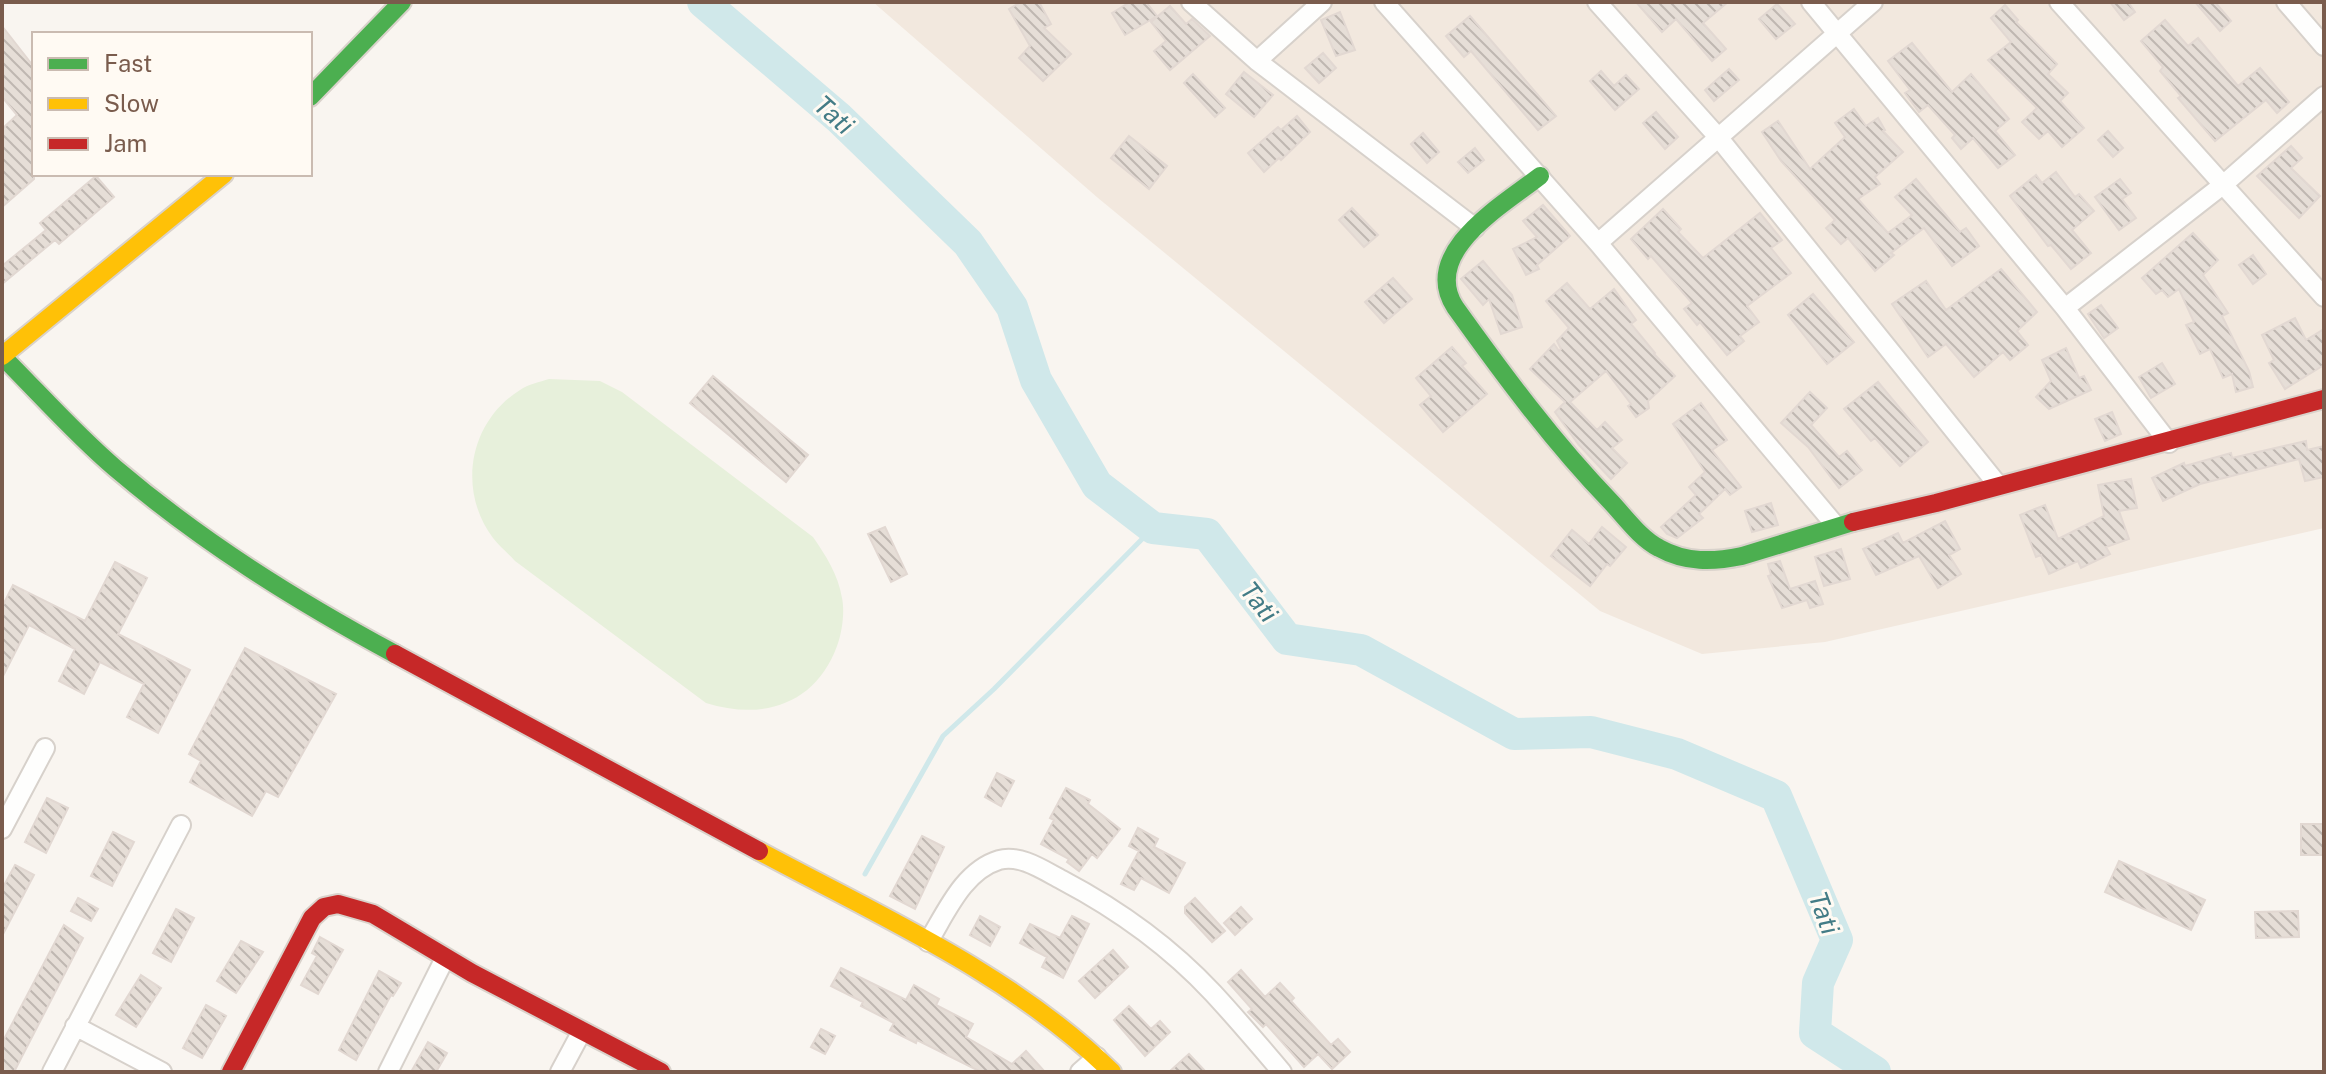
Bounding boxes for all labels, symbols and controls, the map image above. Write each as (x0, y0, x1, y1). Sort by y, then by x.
legend (32, 32, 312, 176)
text: Fast (104, 49, 152, 77)
text: Slow (104, 89, 159, 117)
water label: Tati (808, 89, 861, 141)
text: Jam (104, 129, 147, 157)
water label: Tati (1234, 575, 1285, 629)
water label: Tati (1803, 887, 1847, 939)

